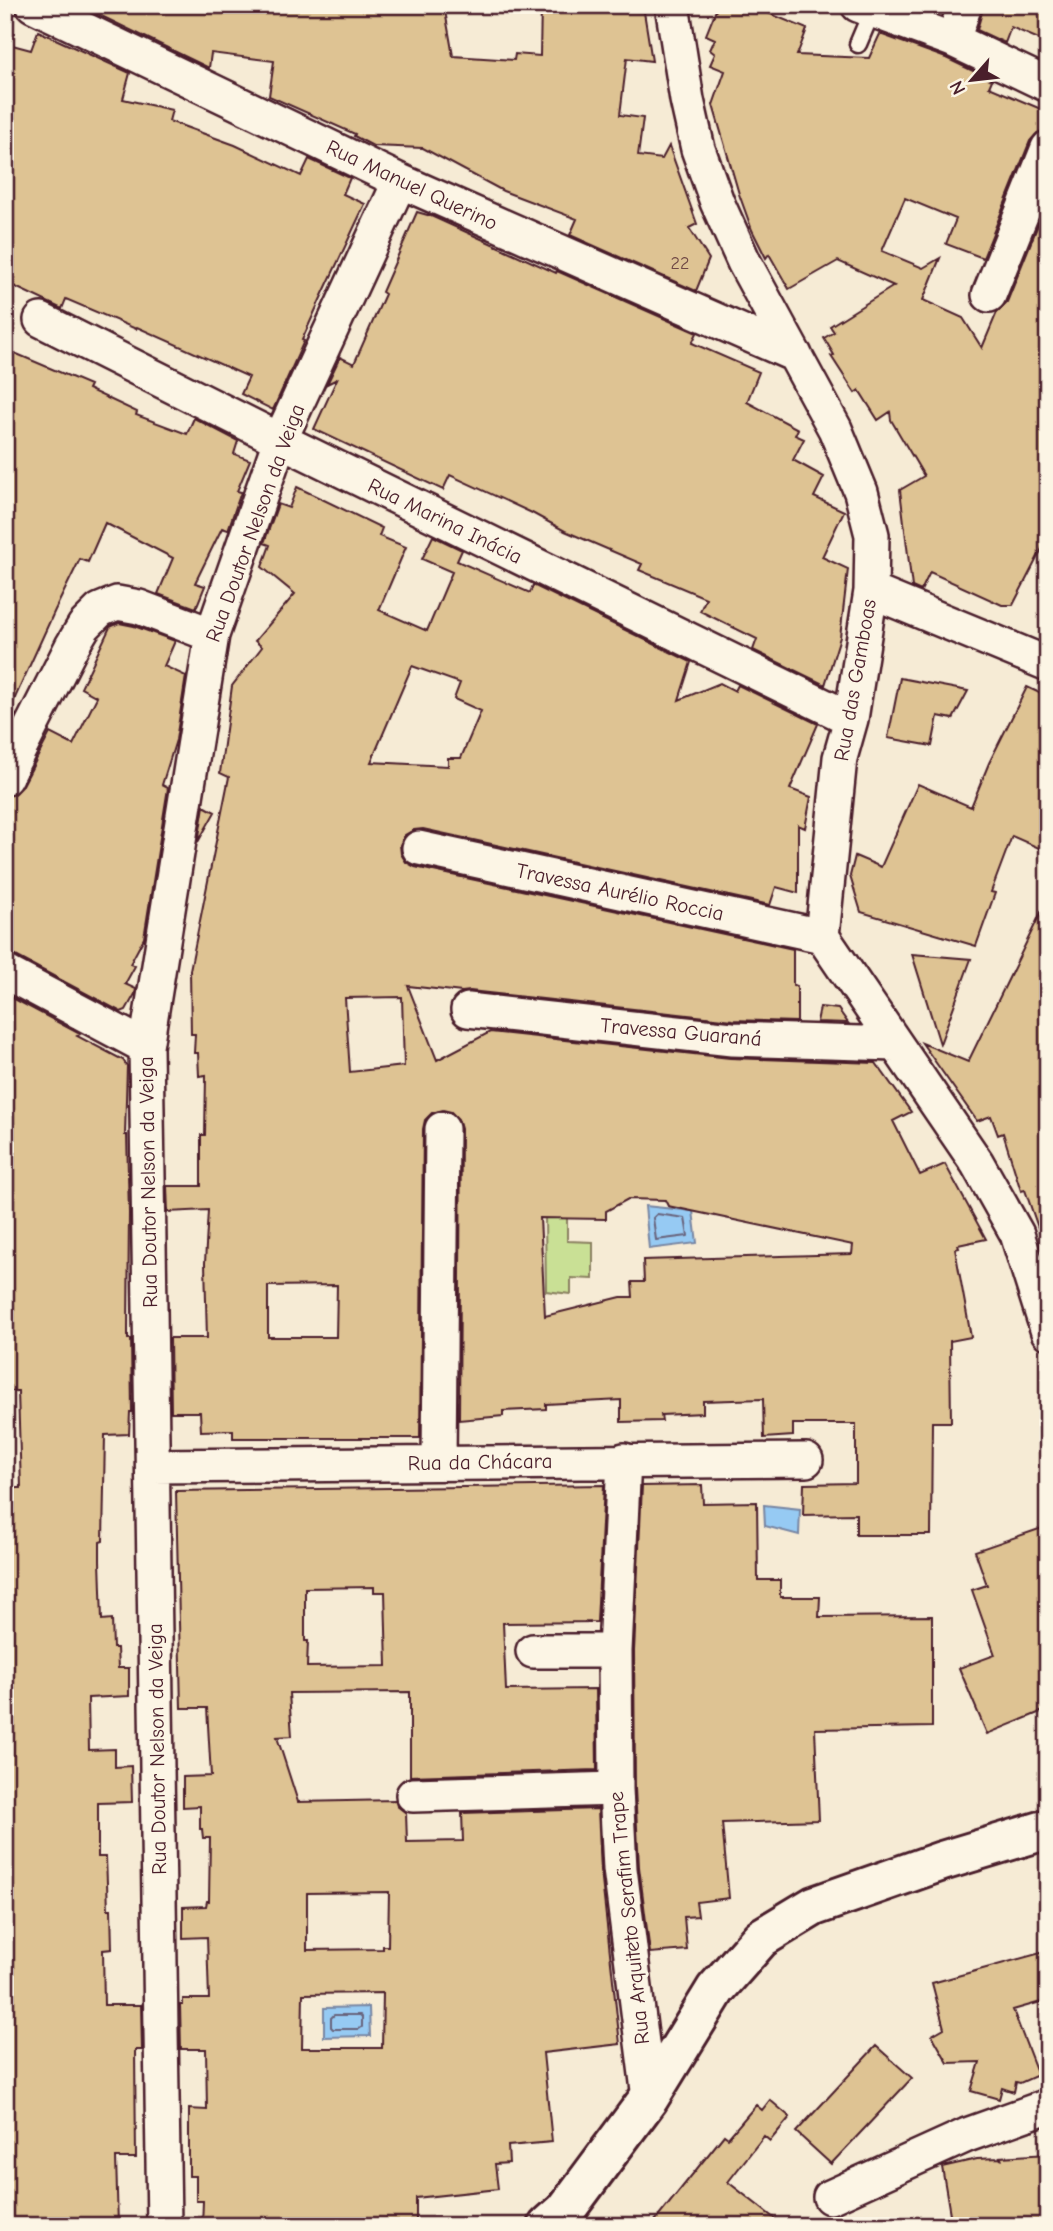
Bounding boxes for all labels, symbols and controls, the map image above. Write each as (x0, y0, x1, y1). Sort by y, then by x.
north arrow (937, 46, 1007, 116)
text: N (945, 77, 970, 98)
street label: Rua Manuel Querino (323, 135, 501, 235)
house number: 22 (671, 253, 689, 274)
street label: Rua Doutor Nelson da Veiga (201, 401, 309, 645)
street label: Rua Marina Inácia (364, 473, 526, 569)
street label: Rua das Gamboas (829, 597, 881, 763)
street label: Travessa Aurélio Roccia (514, 858, 726, 926)
street label: Travessa Guaraná (599, 1013, 763, 1051)
street label: Rua Doutor Nelson da Veiga (134, 1056, 162, 1308)
street label: Rua da Chácara (407, 1449, 553, 1475)
street label: Rua Doutor Nelson da Veiga (143, 1623, 171, 1875)
street label: Rua Arquiteto Serafim Trape (604, 1790, 654, 2046)

